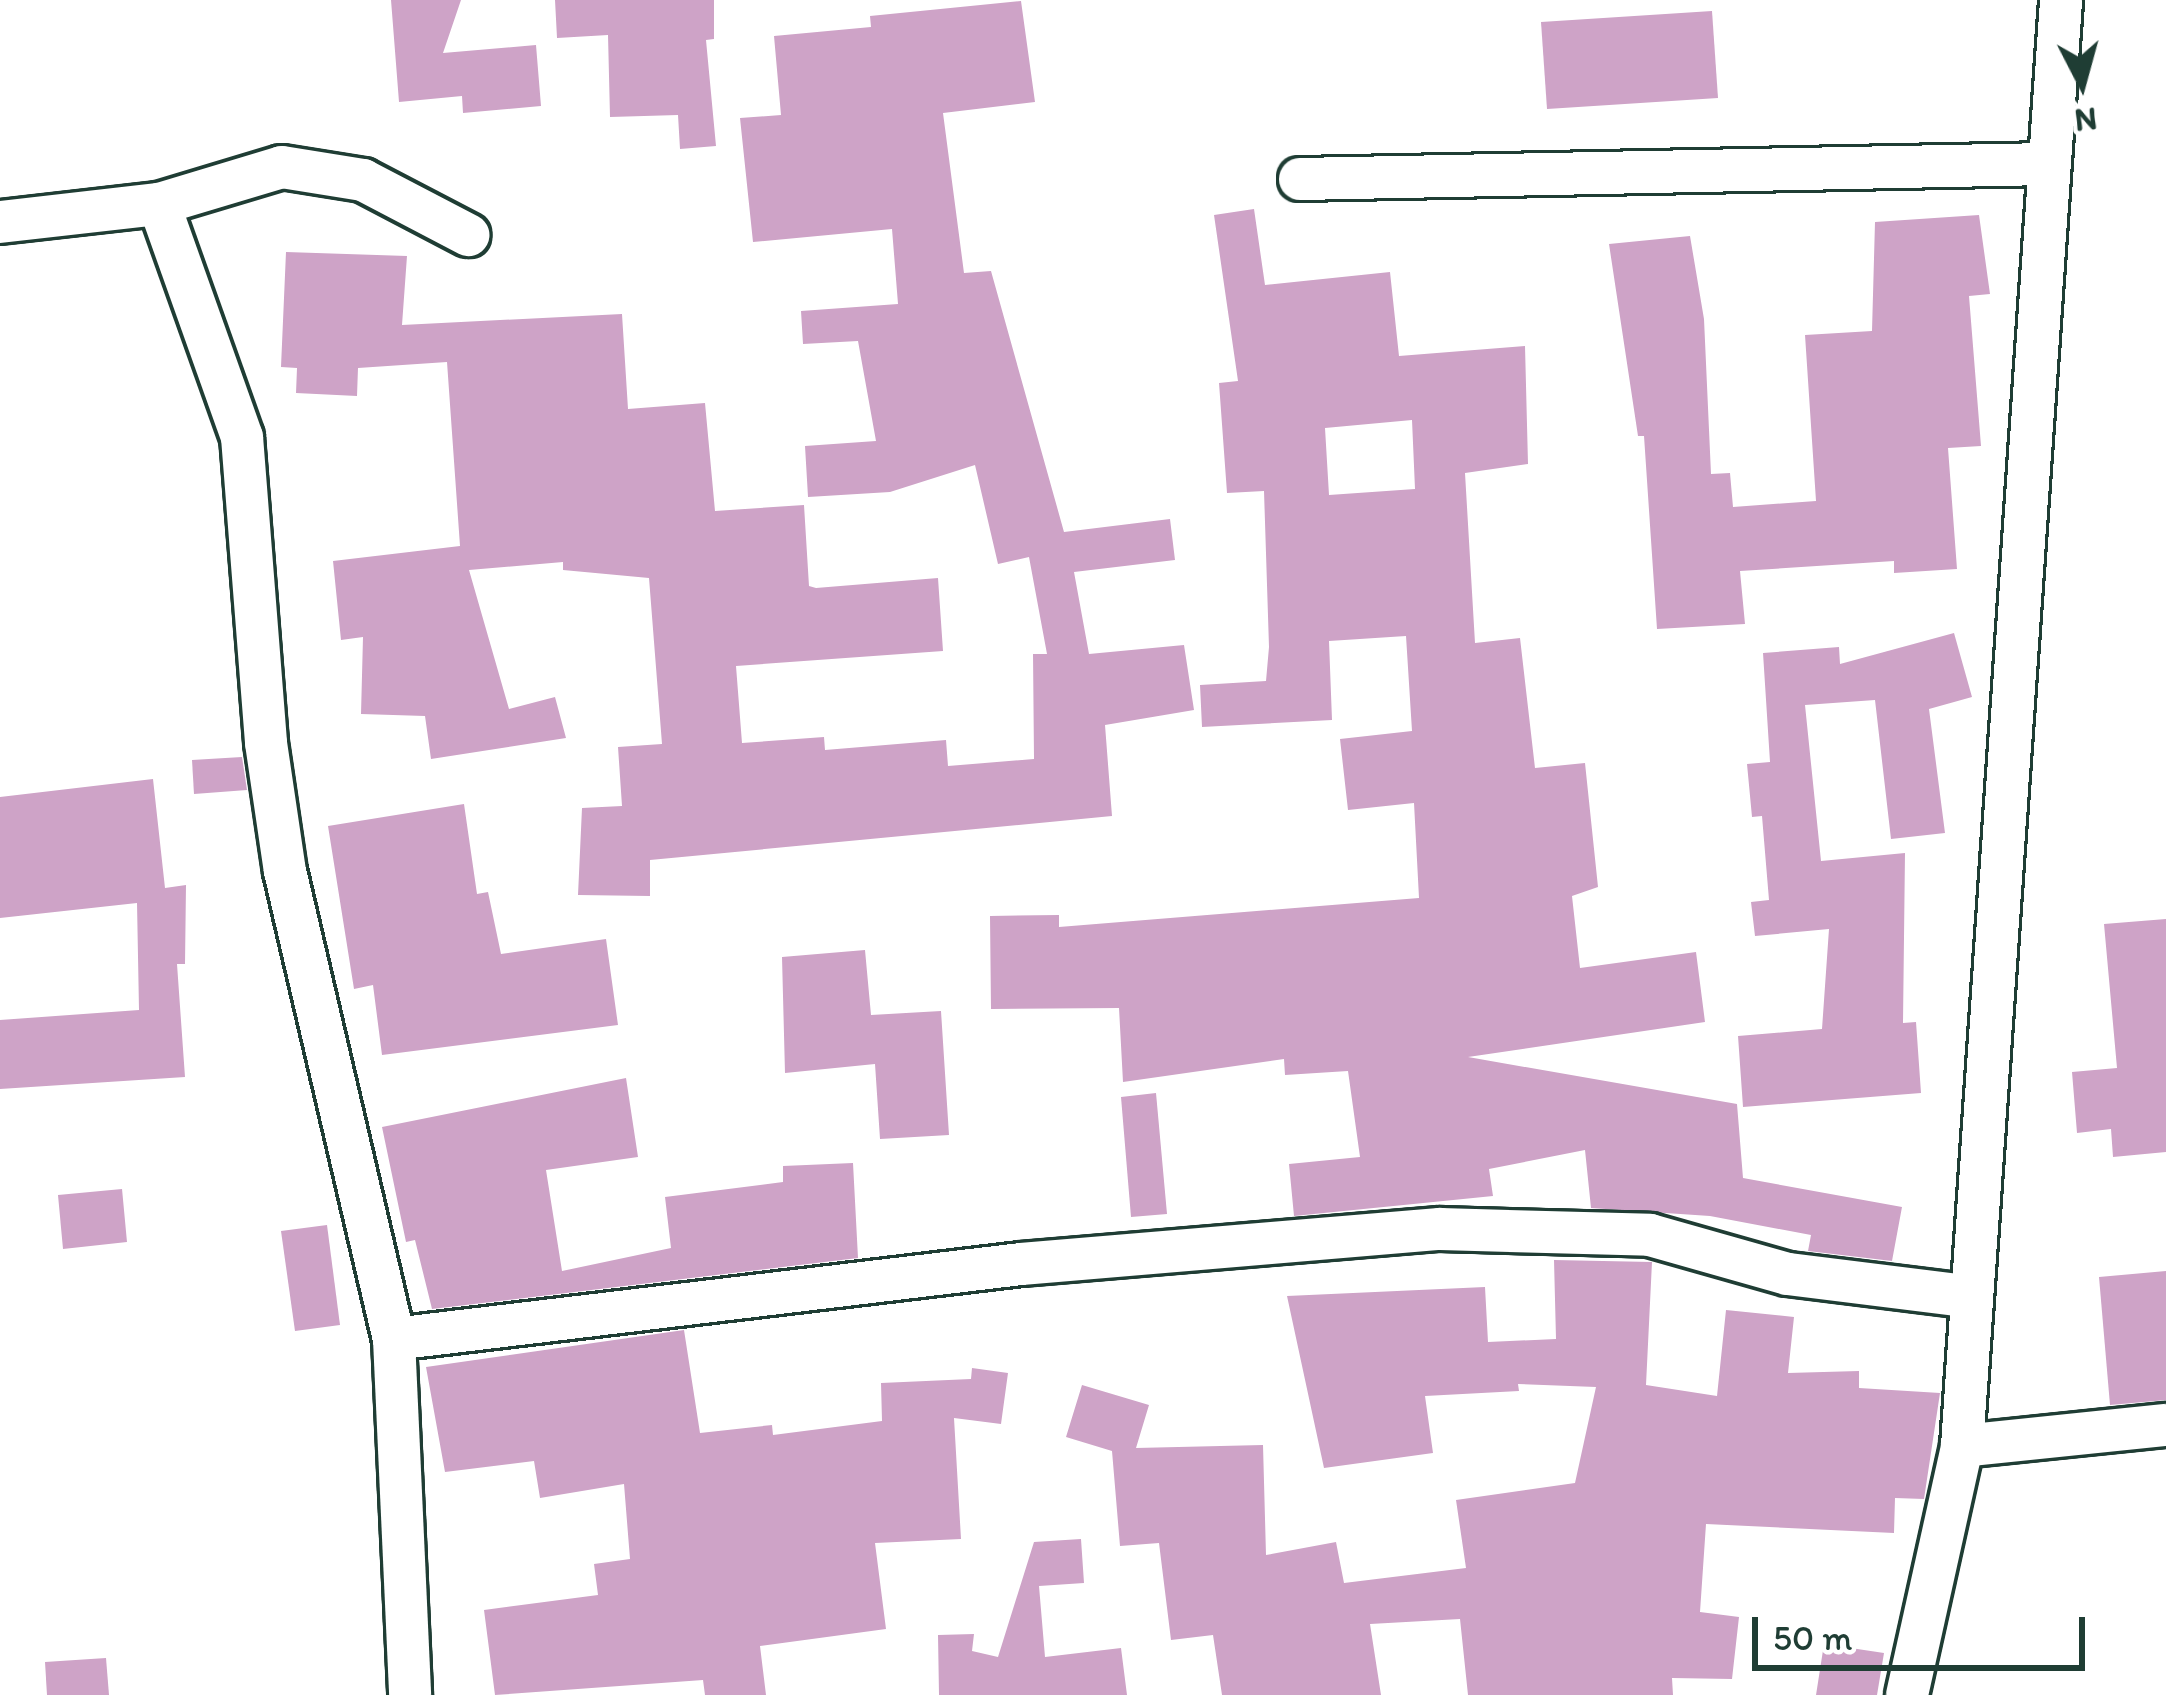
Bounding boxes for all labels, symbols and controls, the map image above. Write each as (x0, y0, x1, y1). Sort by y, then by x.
north arrow (2022, 24, 2142, 144)
text: N (2073, 100, 2099, 141)
scale bar (1758, 1593, 2091, 1667)
text: 50 m (1773, 1616, 1852, 1659)

